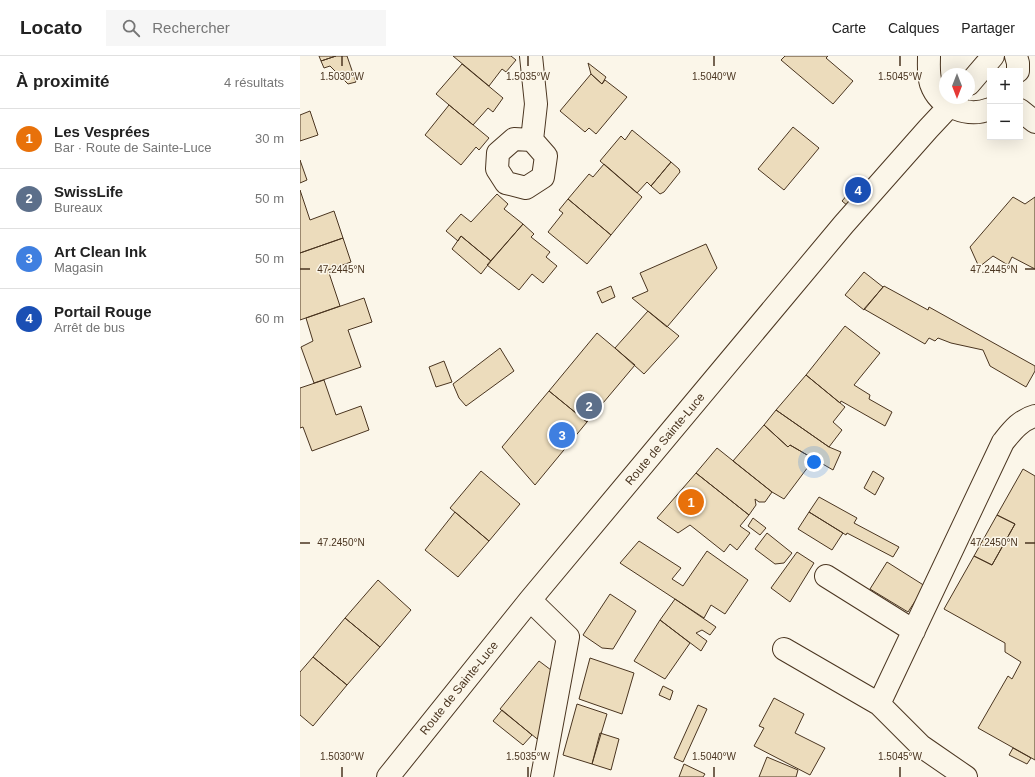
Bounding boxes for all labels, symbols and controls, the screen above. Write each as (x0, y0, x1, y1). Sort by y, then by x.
search box (106, 10, 386, 46)
text: Locato (20, 17, 82, 38)
icon: search (120, 17, 142, 39)
text: Rechercher (152, 19, 230, 36)
text: Carte (832, 20, 866, 36)
text: Calques (888, 20, 939, 36)
text: Partager (961, 20, 1015, 36)
north arrow (939, 68, 975, 104)
map controls (987, 68, 1023, 140)
button: + (987, 68, 1023, 104)
text: 1.5030°W (320, 71, 365, 82)
text: 1.5035°W (506, 71, 551, 82)
text: 1.5040°W (692, 71, 737, 82)
text: 1.5045°W (878, 71, 923, 82)
text: À proximité (16, 72, 110, 91)
text: 4 résultats (224, 75, 284, 90)
button: − (987, 104, 1023, 140)
text: Les Vesprées (54, 123, 150, 140)
text: 1 (25, 131, 33, 146)
text: 30 m (255, 131, 284, 146)
text: Bar · Route de Sainte-Luce (54, 140, 212, 155)
pin: 4 (845, 175, 871, 205)
text: SwissLife (54, 183, 123, 200)
text: 2 (25, 191, 33, 206)
text: 50 m (255, 191, 284, 206)
text: Bureaux (54, 200, 102, 215)
text: Art Clean Ink (54, 243, 147, 260)
text: 3 (25, 251, 33, 266)
text: 50 m (255, 251, 284, 266)
text: Magasin (54, 260, 103, 275)
text: 47.2445°N (317, 264, 365, 275)
text: 47.2445°N (970, 264, 1018, 275)
text: Portail Rouge (54, 303, 152, 320)
text: 4 (25, 311, 33, 326)
text: 60 m (255, 311, 284, 326)
text: Arrêt de bus (54, 320, 125, 335)
street label: Route de Sainte-Luce (622, 390, 708, 488)
pin: 2 (576, 391, 602, 421)
pin: 3 (549, 420, 575, 450)
your location (804, 452, 824, 472)
pin: 1 (678, 487, 704, 517)
text: 47.2450°N (317, 537, 365, 548)
text: 47.2450°N (970, 537, 1018, 548)
street label: Route de Sainte-Luce (417, 638, 501, 738)
text: 1.5030°W (320, 751, 365, 762)
text: 1.5035°W (506, 751, 551, 762)
text: 1.5040°W (692, 751, 737, 762)
text: 1.5045°W (878, 751, 923, 762)

